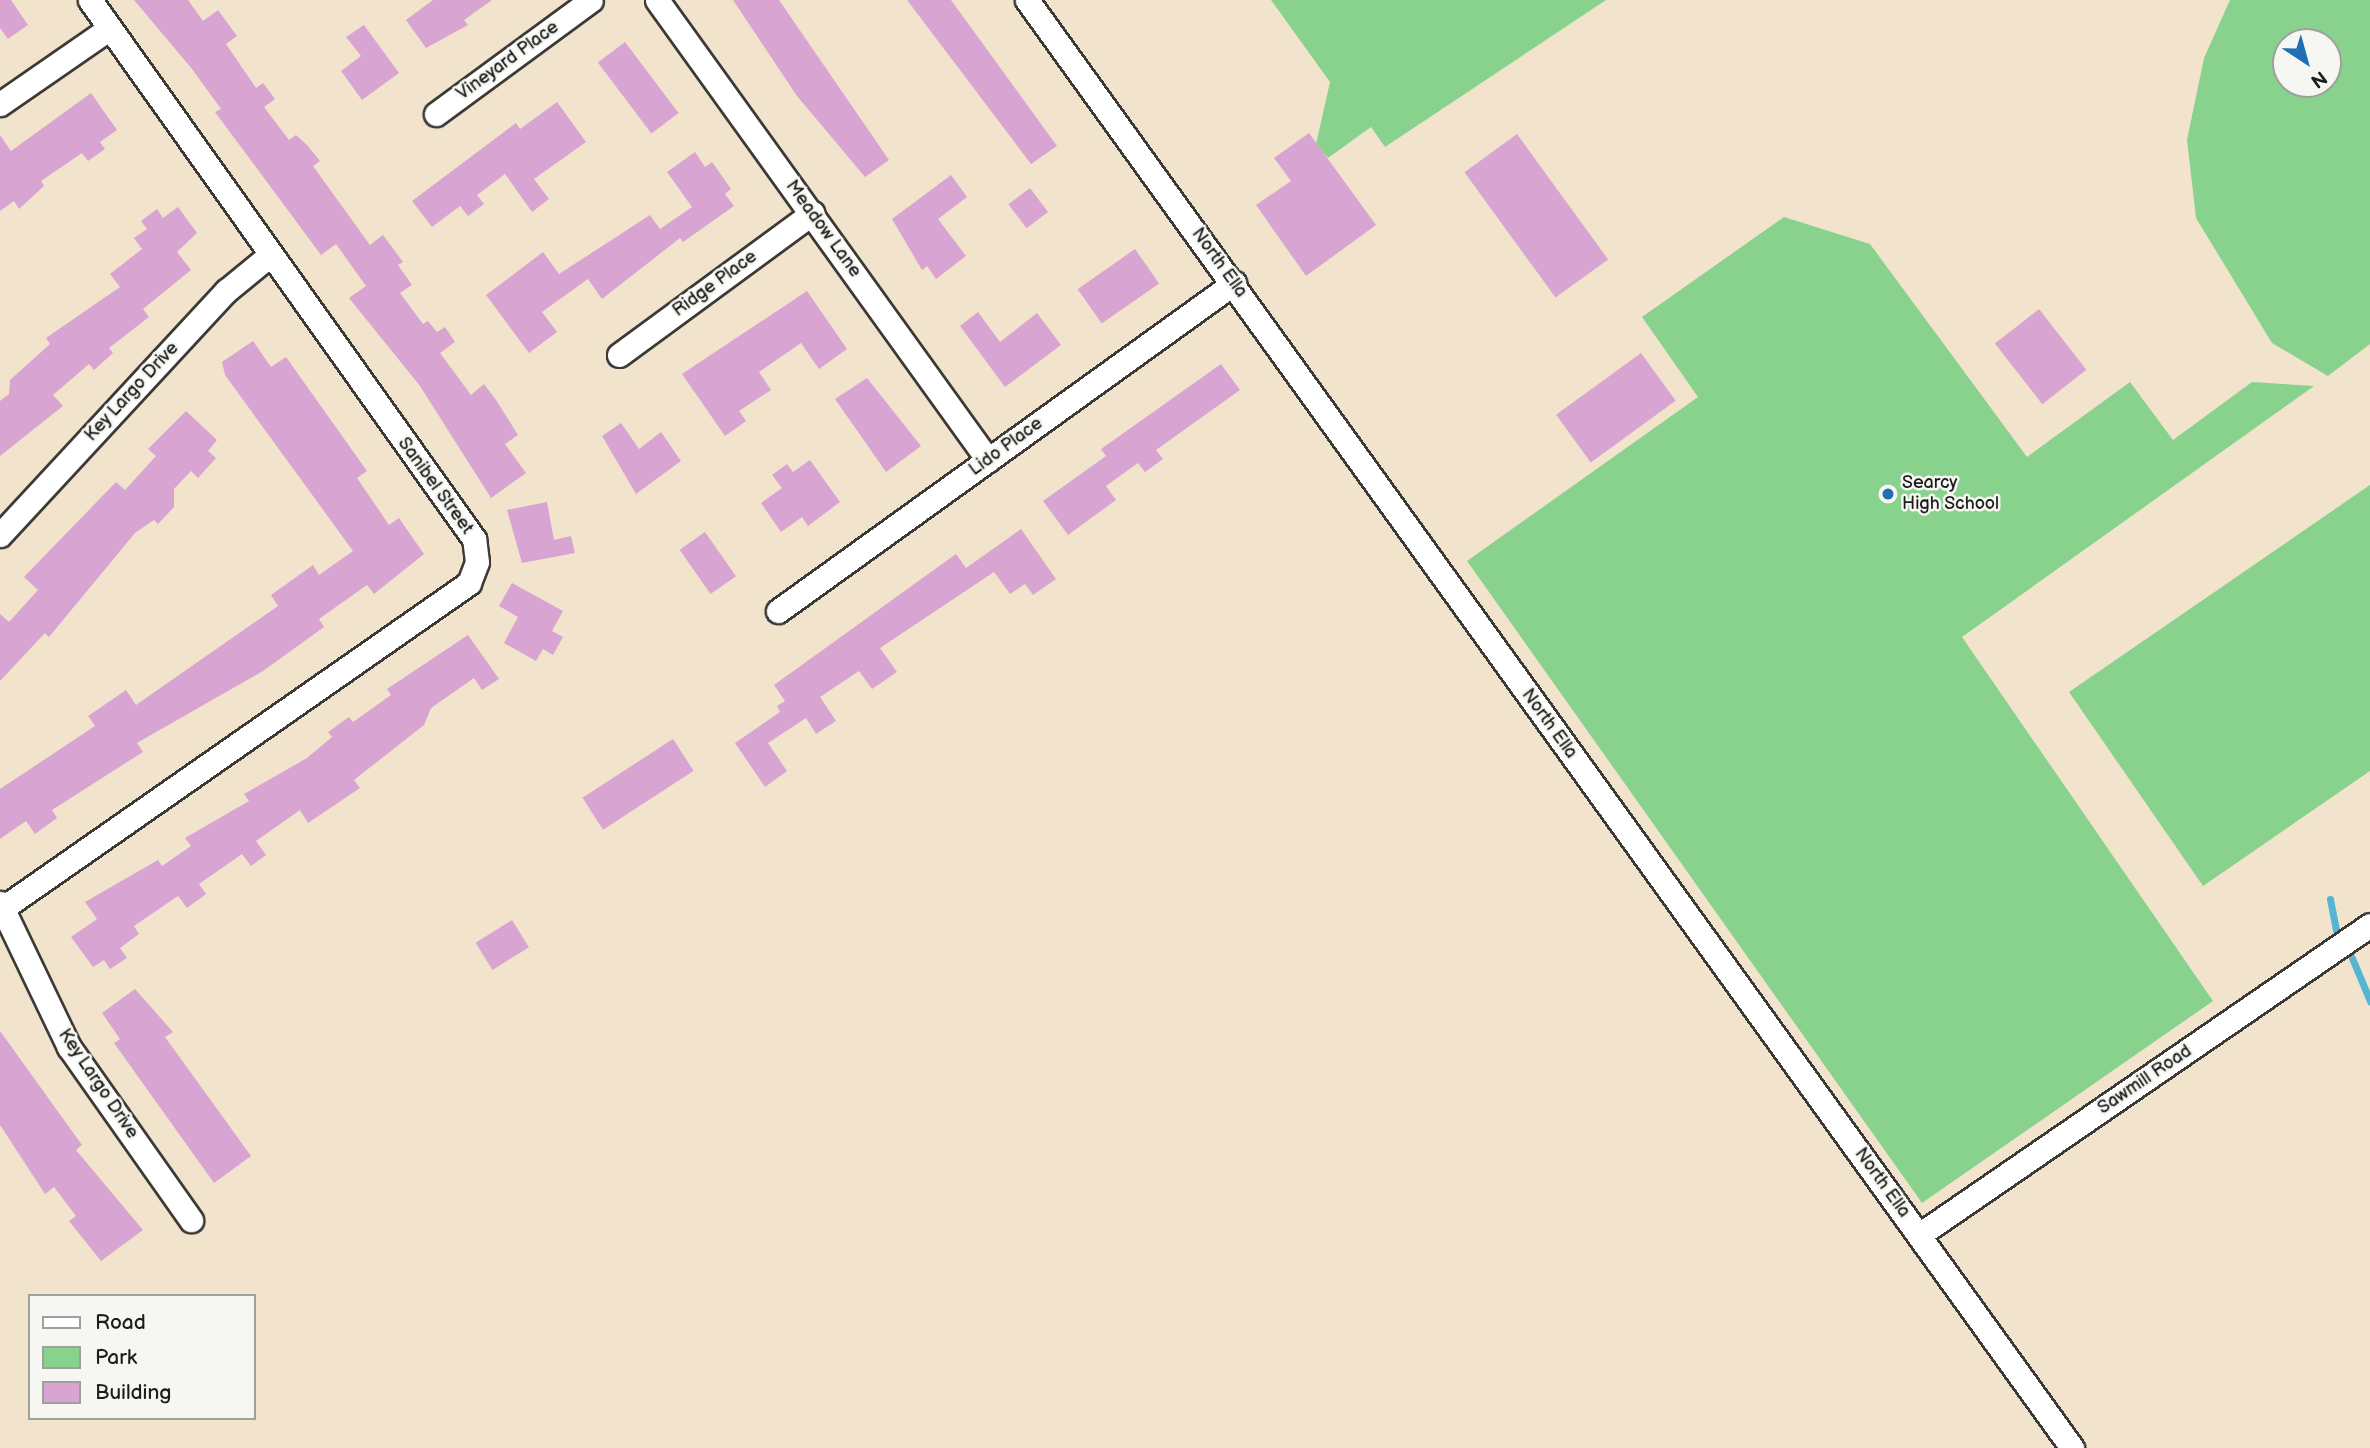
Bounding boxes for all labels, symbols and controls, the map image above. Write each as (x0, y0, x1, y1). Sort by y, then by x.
street label: Vineyard Place (453, 17, 563, 105)
north arrow (2272, 28, 2342, 98)
text: N (2306, 65, 2331, 92)
street label: Meadow Lane (781, 176, 865, 282)
street label: North Ella (1187, 224, 1251, 302)
street label: Ridge Place (669, 246, 761, 322)
street label: Key Largo Drive (80, 338, 184, 446)
street label: Lido Place (965, 413, 1047, 481)
street label: Sanibel Street (393, 433, 477, 539)
place label: Searcy High School (1902, 473, 1999, 516)
marker: Searcy High School (1880, 486, 1896, 502)
street label: North Ella (1517, 685, 1581, 763)
street label: Key Largo Drive (53, 1025, 143, 1143)
street label: Sawmill Road (2094, 1041, 2196, 1119)
street label: North Ella (1850, 1144, 1914, 1222)
legend (28, 1294, 256, 1420)
text: Road (95, 1310, 146, 1335)
text: Park (95, 1345, 137, 1370)
text: Building (95, 1380, 171, 1405)

